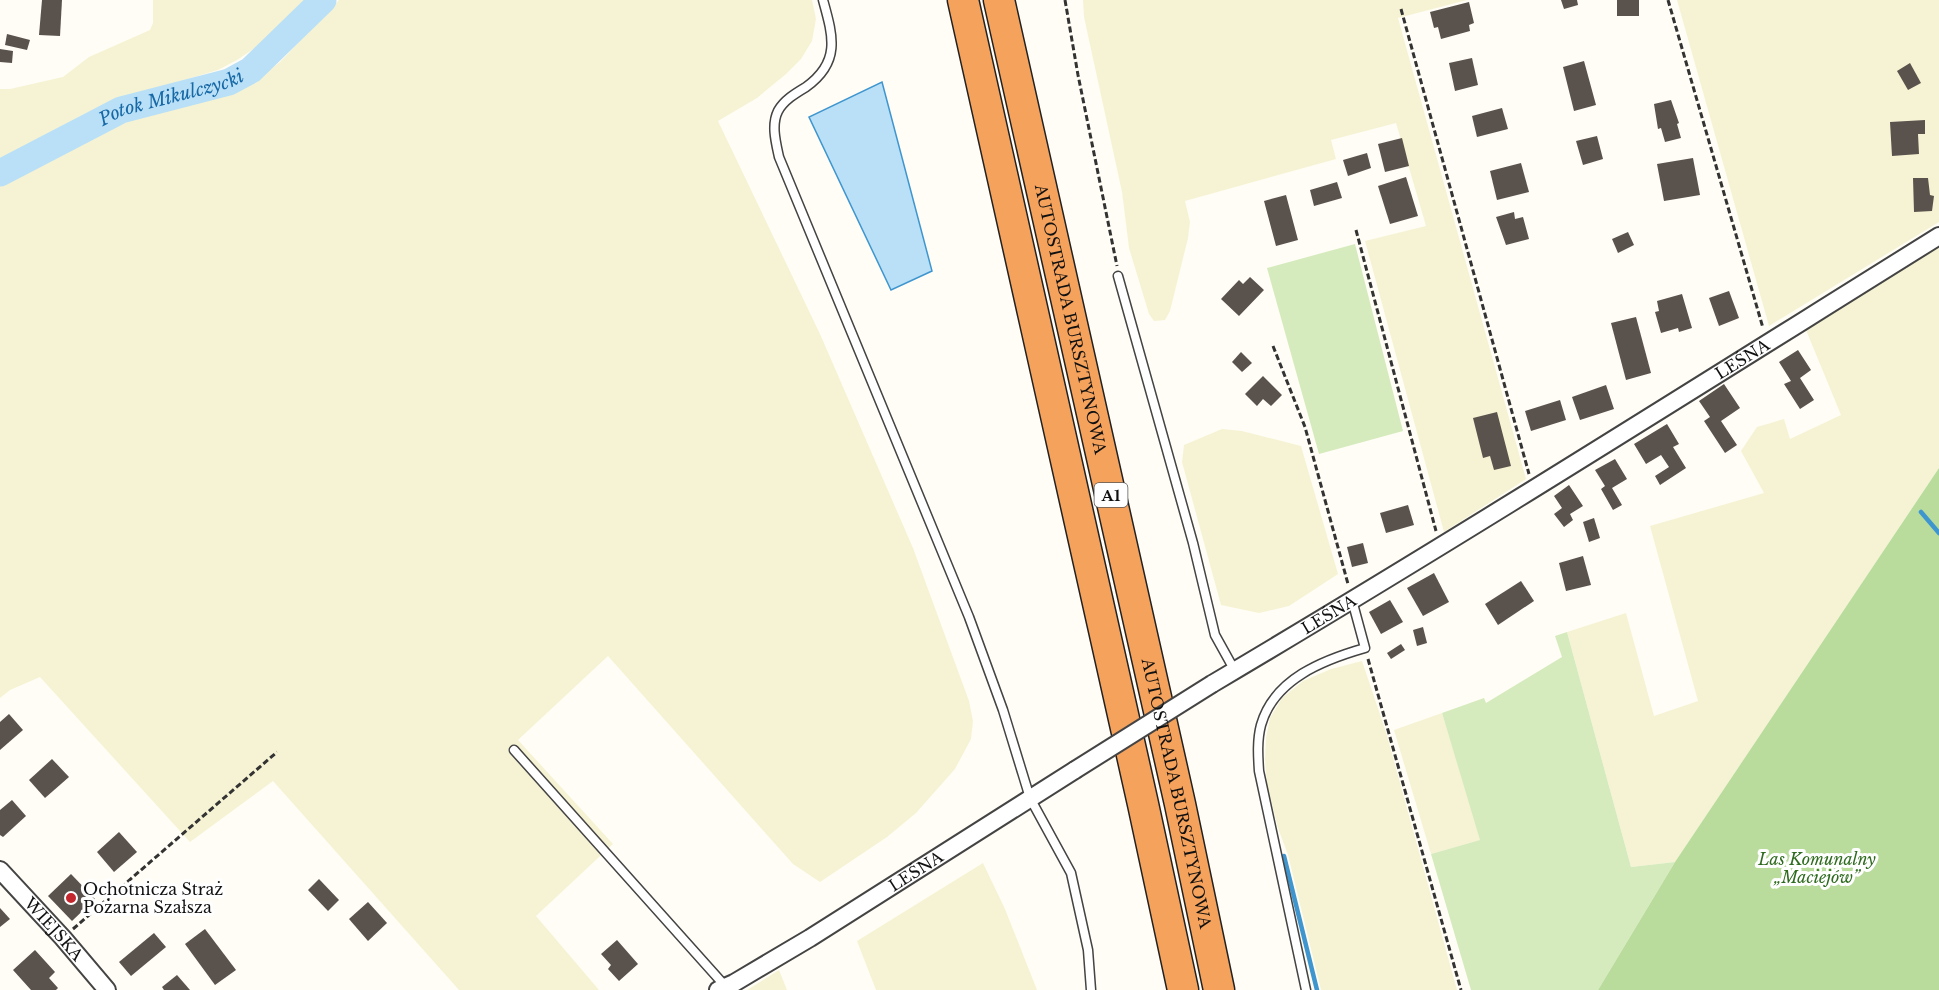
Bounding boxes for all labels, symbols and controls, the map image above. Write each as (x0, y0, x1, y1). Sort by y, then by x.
water label: Potok Mikulczycki (94, 65, 248, 131)
street label: AUTOSTRADA BURSZTYNOWA (1031, 181, 1111, 457)
street label: LEŚNA (1711, 334, 1774, 383)
road number: A1 (1094, 483, 1128, 507)
street label: LEŚNA (1298, 590, 1360, 638)
street label: AUTOSTRADA BURSZTYNOWA (1137, 655, 1216, 931)
street label: LEŚNA (885, 846, 947, 896)
park label: Las Komunalny „Maciejów” (1757, 849, 1876, 887)
place label: Ochotnicza Straż Pożarna Szałsza (83, 879, 223, 917)
marker: Ochotnicza Straż Pożarna Szałsza (64, 891, 78, 905)
street label: WIEJSKA (20, 892, 88, 965)

